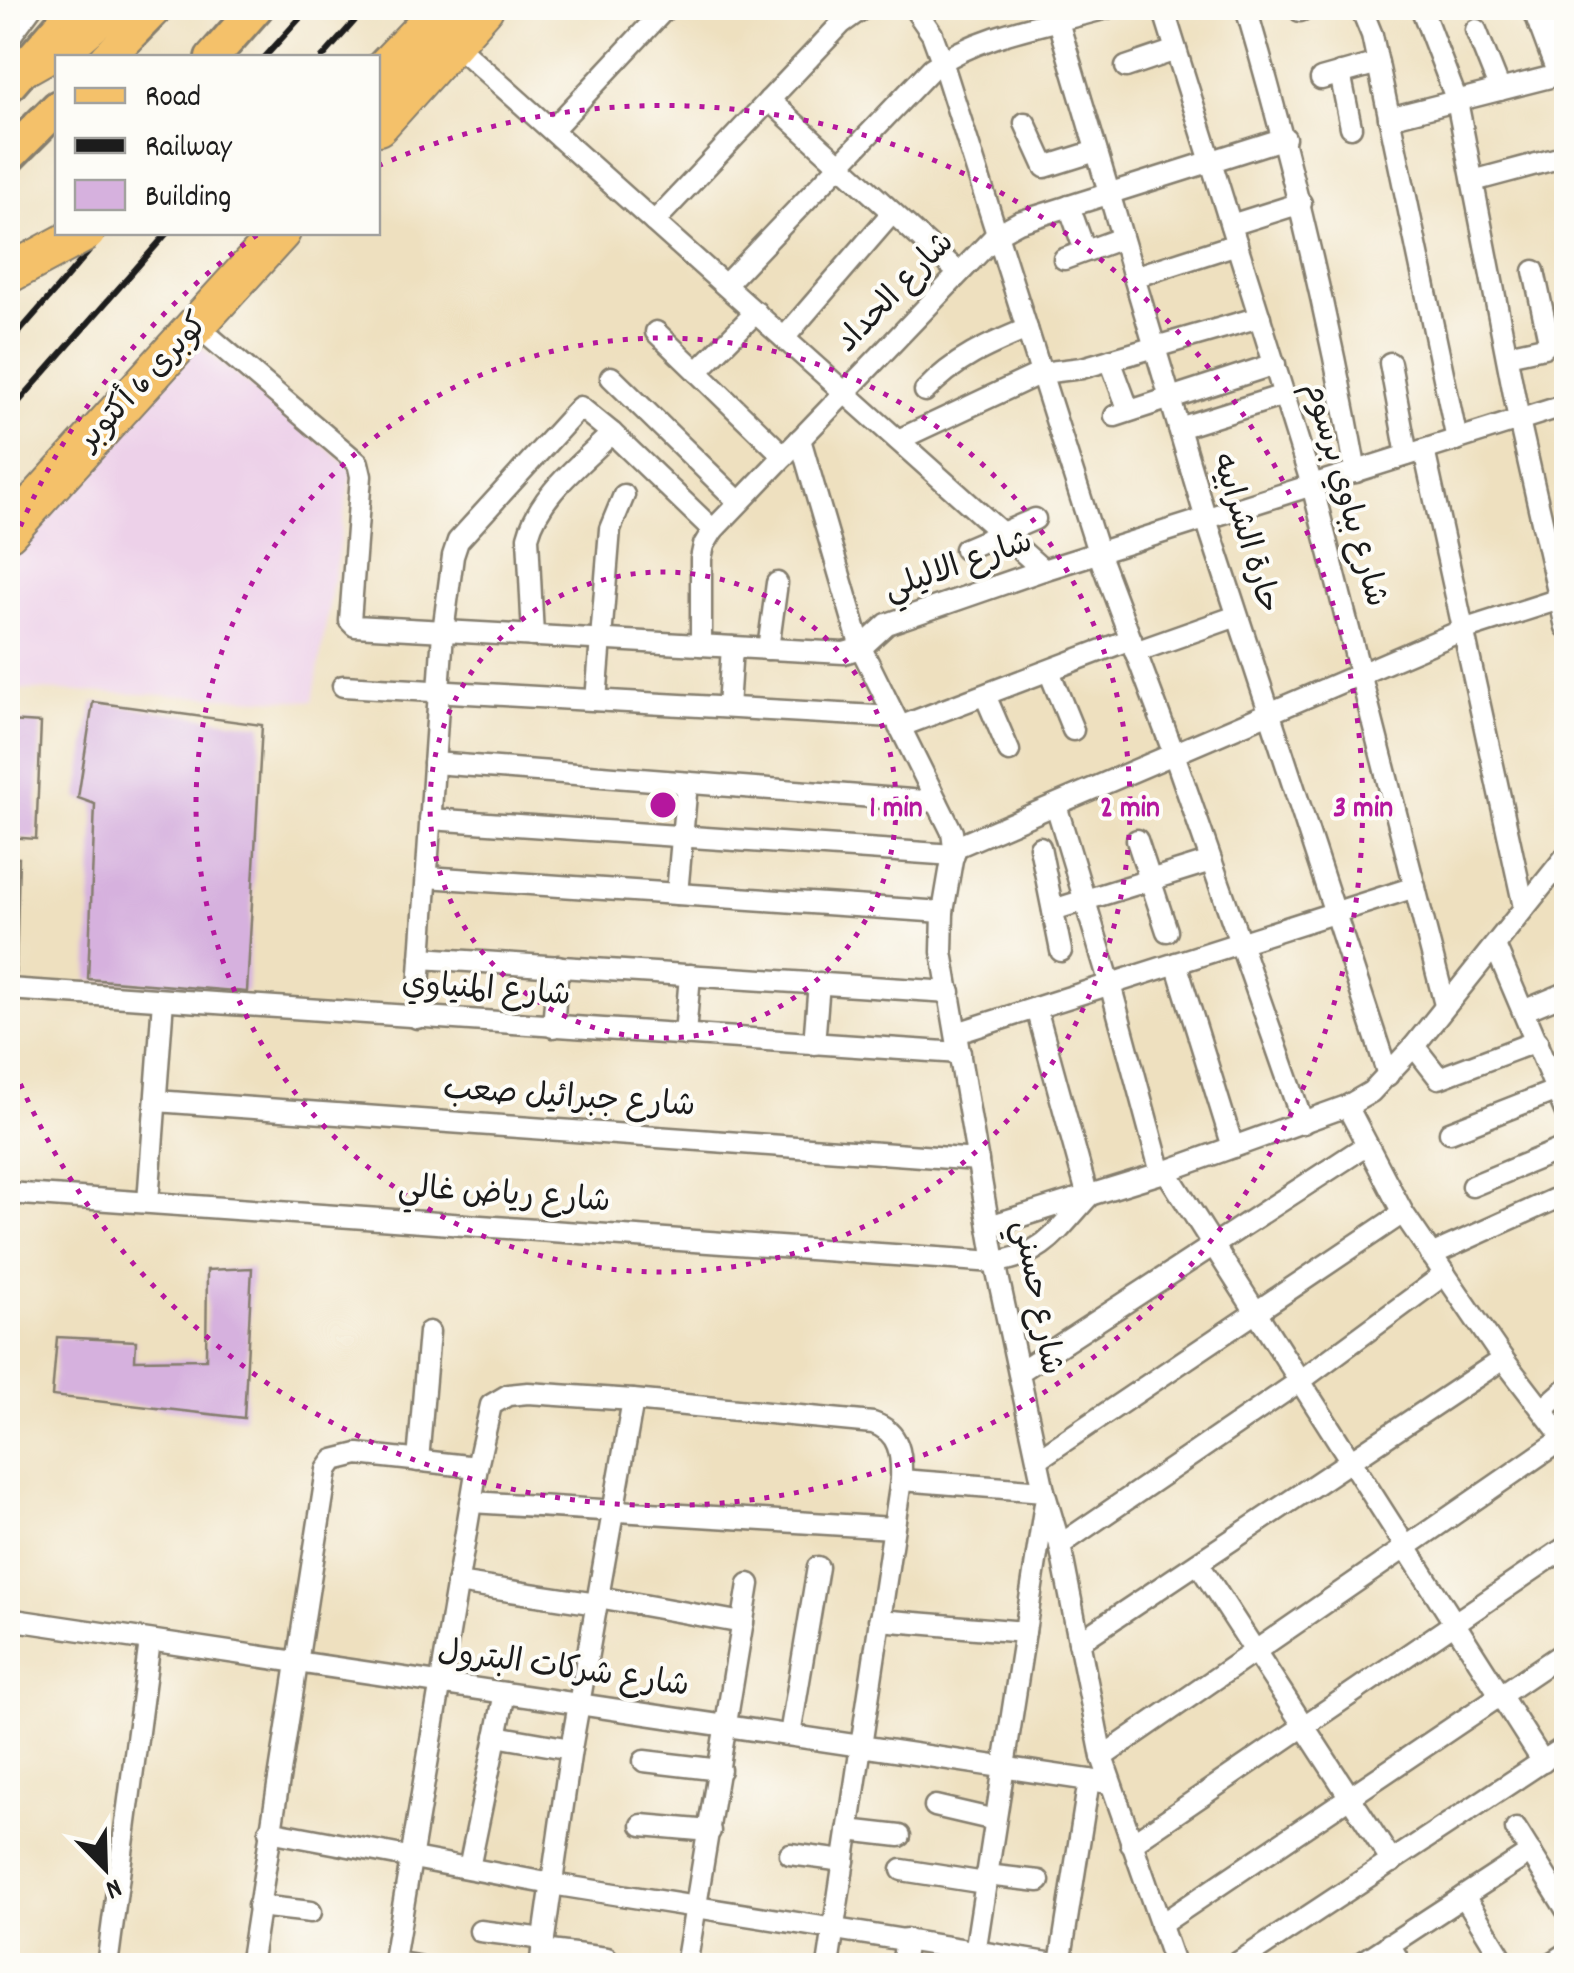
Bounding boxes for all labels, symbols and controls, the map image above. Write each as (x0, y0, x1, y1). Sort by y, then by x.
legend (55, 55, 380, 235)
text: Road (145, 78, 201, 121)
text: Railway (145, 128, 233, 171)
text: Building (145, 178, 231, 221)
street label: شارع الحداد (827, 223, 967, 365)
street label: كوبرى 6 أكتوبر (67, 304, 221, 464)
street label: شارع بباوي برسوم (1289, 377, 1397, 613)
street label: حارة الشرابيه (1197, 448, 1289, 620)
street label: شارع الاليلي (879, 521, 1039, 615)
centre of rings (645, 787, 681, 823)
text: 1 min (869, 789, 923, 832)
text: 2 min (1100, 789, 1160, 832)
text: 3 min (1333, 789, 1393, 832)
street label: شارع المنياوي (400, 963, 572, 1021)
street label: شارع جبرائيل صعب (441, 1068, 697, 1132)
street label: شارع رياض غالي (396, 1167, 612, 1227)
street label: شارع حسني (997, 1217, 1073, 1379)
street label: شارع شركات البترول (434, 1631, 692, 1711)
north arrow (55, 1818, 155, 1918)
text: N (99, 1865, 127, 1908)

